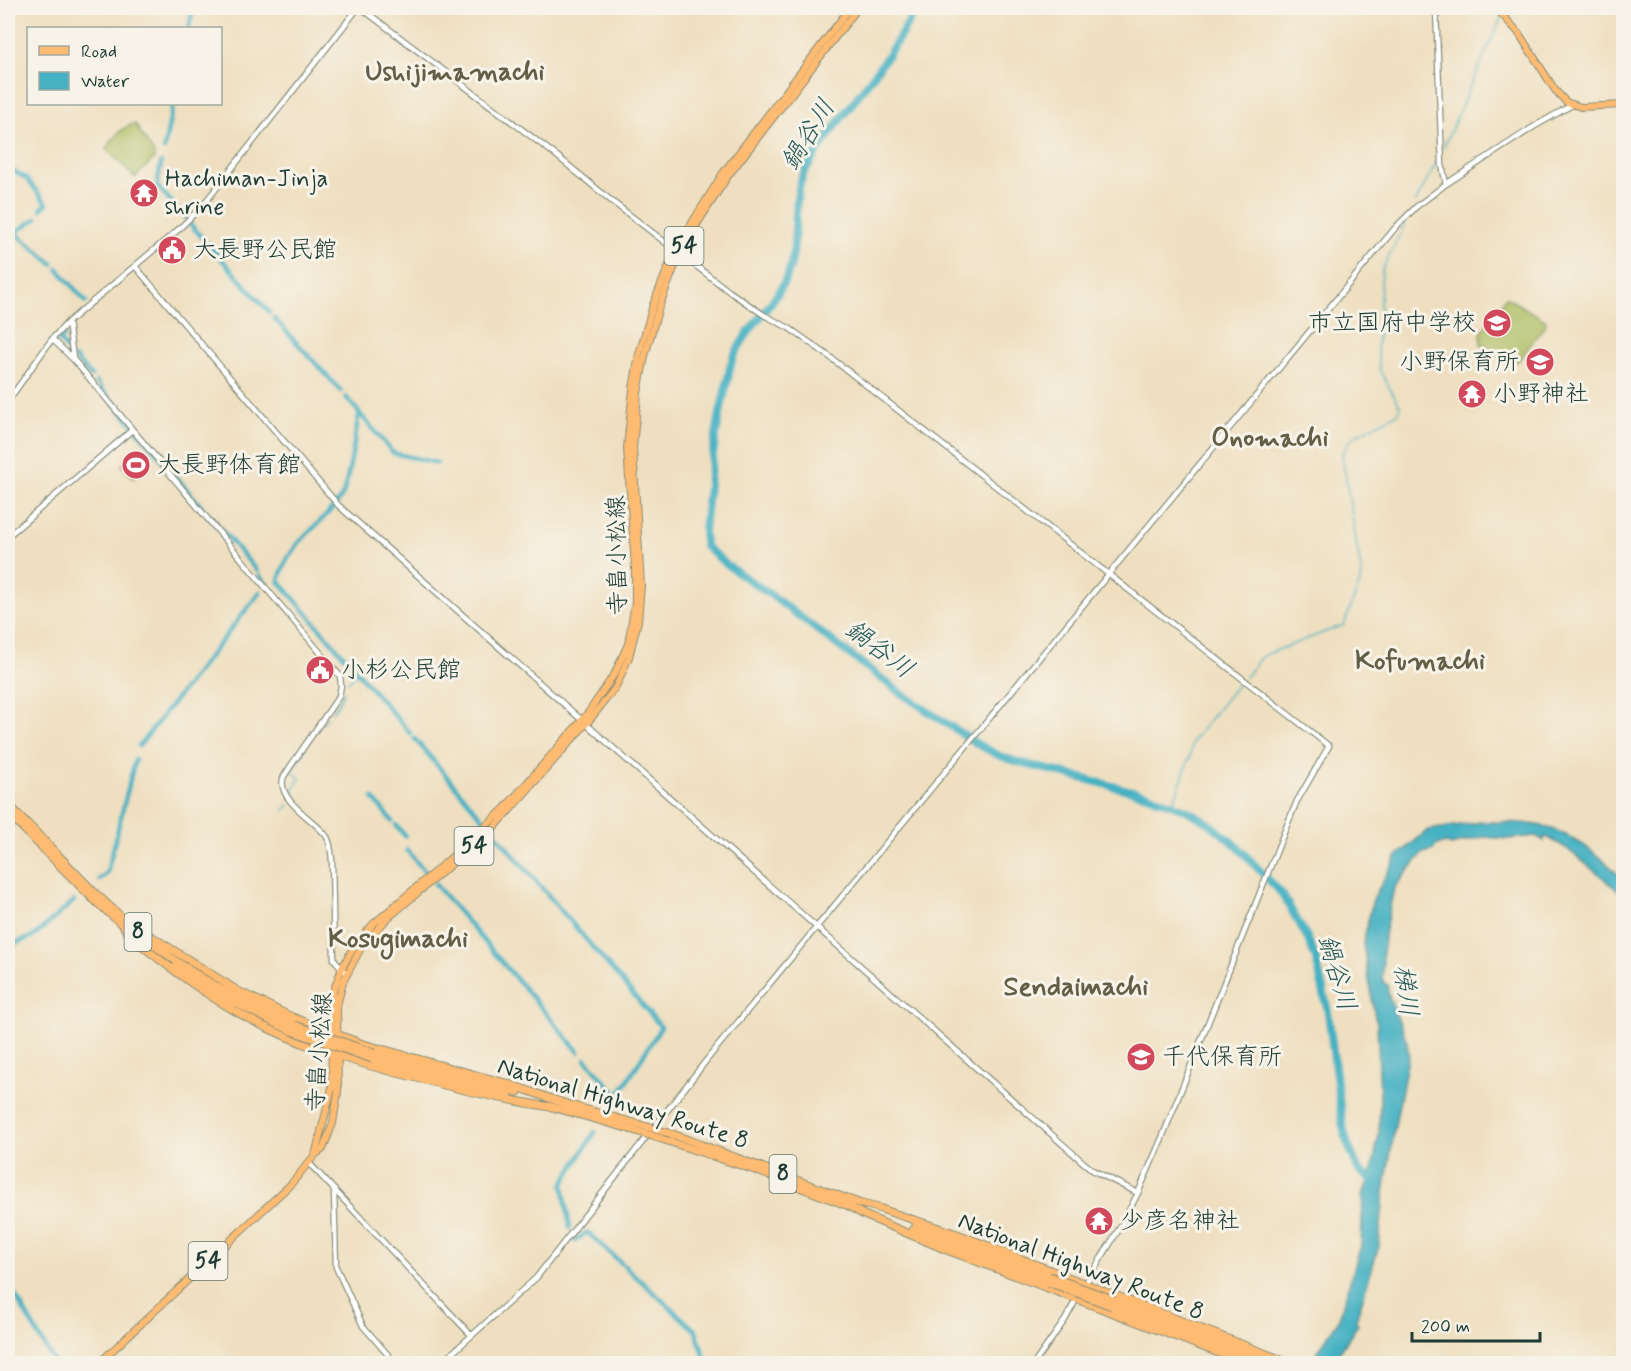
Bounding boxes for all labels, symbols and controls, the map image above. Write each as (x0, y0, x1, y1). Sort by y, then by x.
legend (27, 27, 222, 105)
text: Road (81, 40, 117, 64)
district label: Ushijimamachi (365, 55, 545, 90)
text: Water (81, 70, 130, 94)
water label: 鍋谷川 (774, 93, 844, 177)
place label: Hachiman-Jinja shrine (165, 164, 328, 223)
temple icon: Hachiman-Jinja shrine (128, 177, 160, 209)
road number: 54 (664, 227, 704, 265)
public building icon: 大長野公民館 (156, 234, 188, 266)
place label: 大長野公民館 (193, 235, 337, 266)
school or university icon: 市立国府中学校 (1481, 307, 1513, 339)
place label: 市立国府中学校 (1308, 308, 1476, 339)
school or university icon: 小野保育所 (1524, 346, 1556, 378)
place label: 小野保育所 (1399, 347, 1519, 378)
temple icon: 小野神社 (1456, 378, 1488, 410)
place label: 小野神社 (1493, 379, 1589, 410)
district label: Onomachi (1211, 421, 1329, 456)
sports icon: 大長野体育館 (120, 449, 152, 481)
place label: 大長野体育館 (157, 450, 301, 481)
street label: 寺畠小松線 (601, 495, 635, 615)
water label: 鍋谷川 (838, 613, 920, 687)
district label: Kofumachi (1355, 644, 1485, 679)
public building icon: 小杉公民館 (304, 654, 336, 686)
place label: 小杉公民館 (341, 655, 461, 686)
road number: 54 (454, 827, 494, 865)
road number: 8 (124, 913, 152, 951)
district label: Kosugimachi (328, 922, 468, 960)
water label: 鍋谷川 (1309, 931, 1363, 1015)
water label: 梯川 (1385, 963, 1425, 1019)
district label: Sendaimachi (1004, 970, 1148, 1005)
street label: 寺畠小松線 (300, 991, 340, 1113)
school or university icon: 千代保育所 (1125, 1041, 1157, 1073)
place label: 千代保育所 (1162, 1042, 1282, 1073)
street label: National Highway Route 8 (494, 1051, 752, 1157)
road number: 8 (770, 1155, 796, 1193)
temple icon: 少彦名神社 (1083, 1205, 1115, 1237)
street label: National Highway Route 8 (954, 1206, 1208, 1328)
place label: 少彦名神社 (1120, 1206, 1240, 1237)
road number: 54 (188, 1242, 228, 1280)
scale bar (1412, 1305, 1540, 1343)
text: 200 m (1421, 1315, 1470, 1339)

